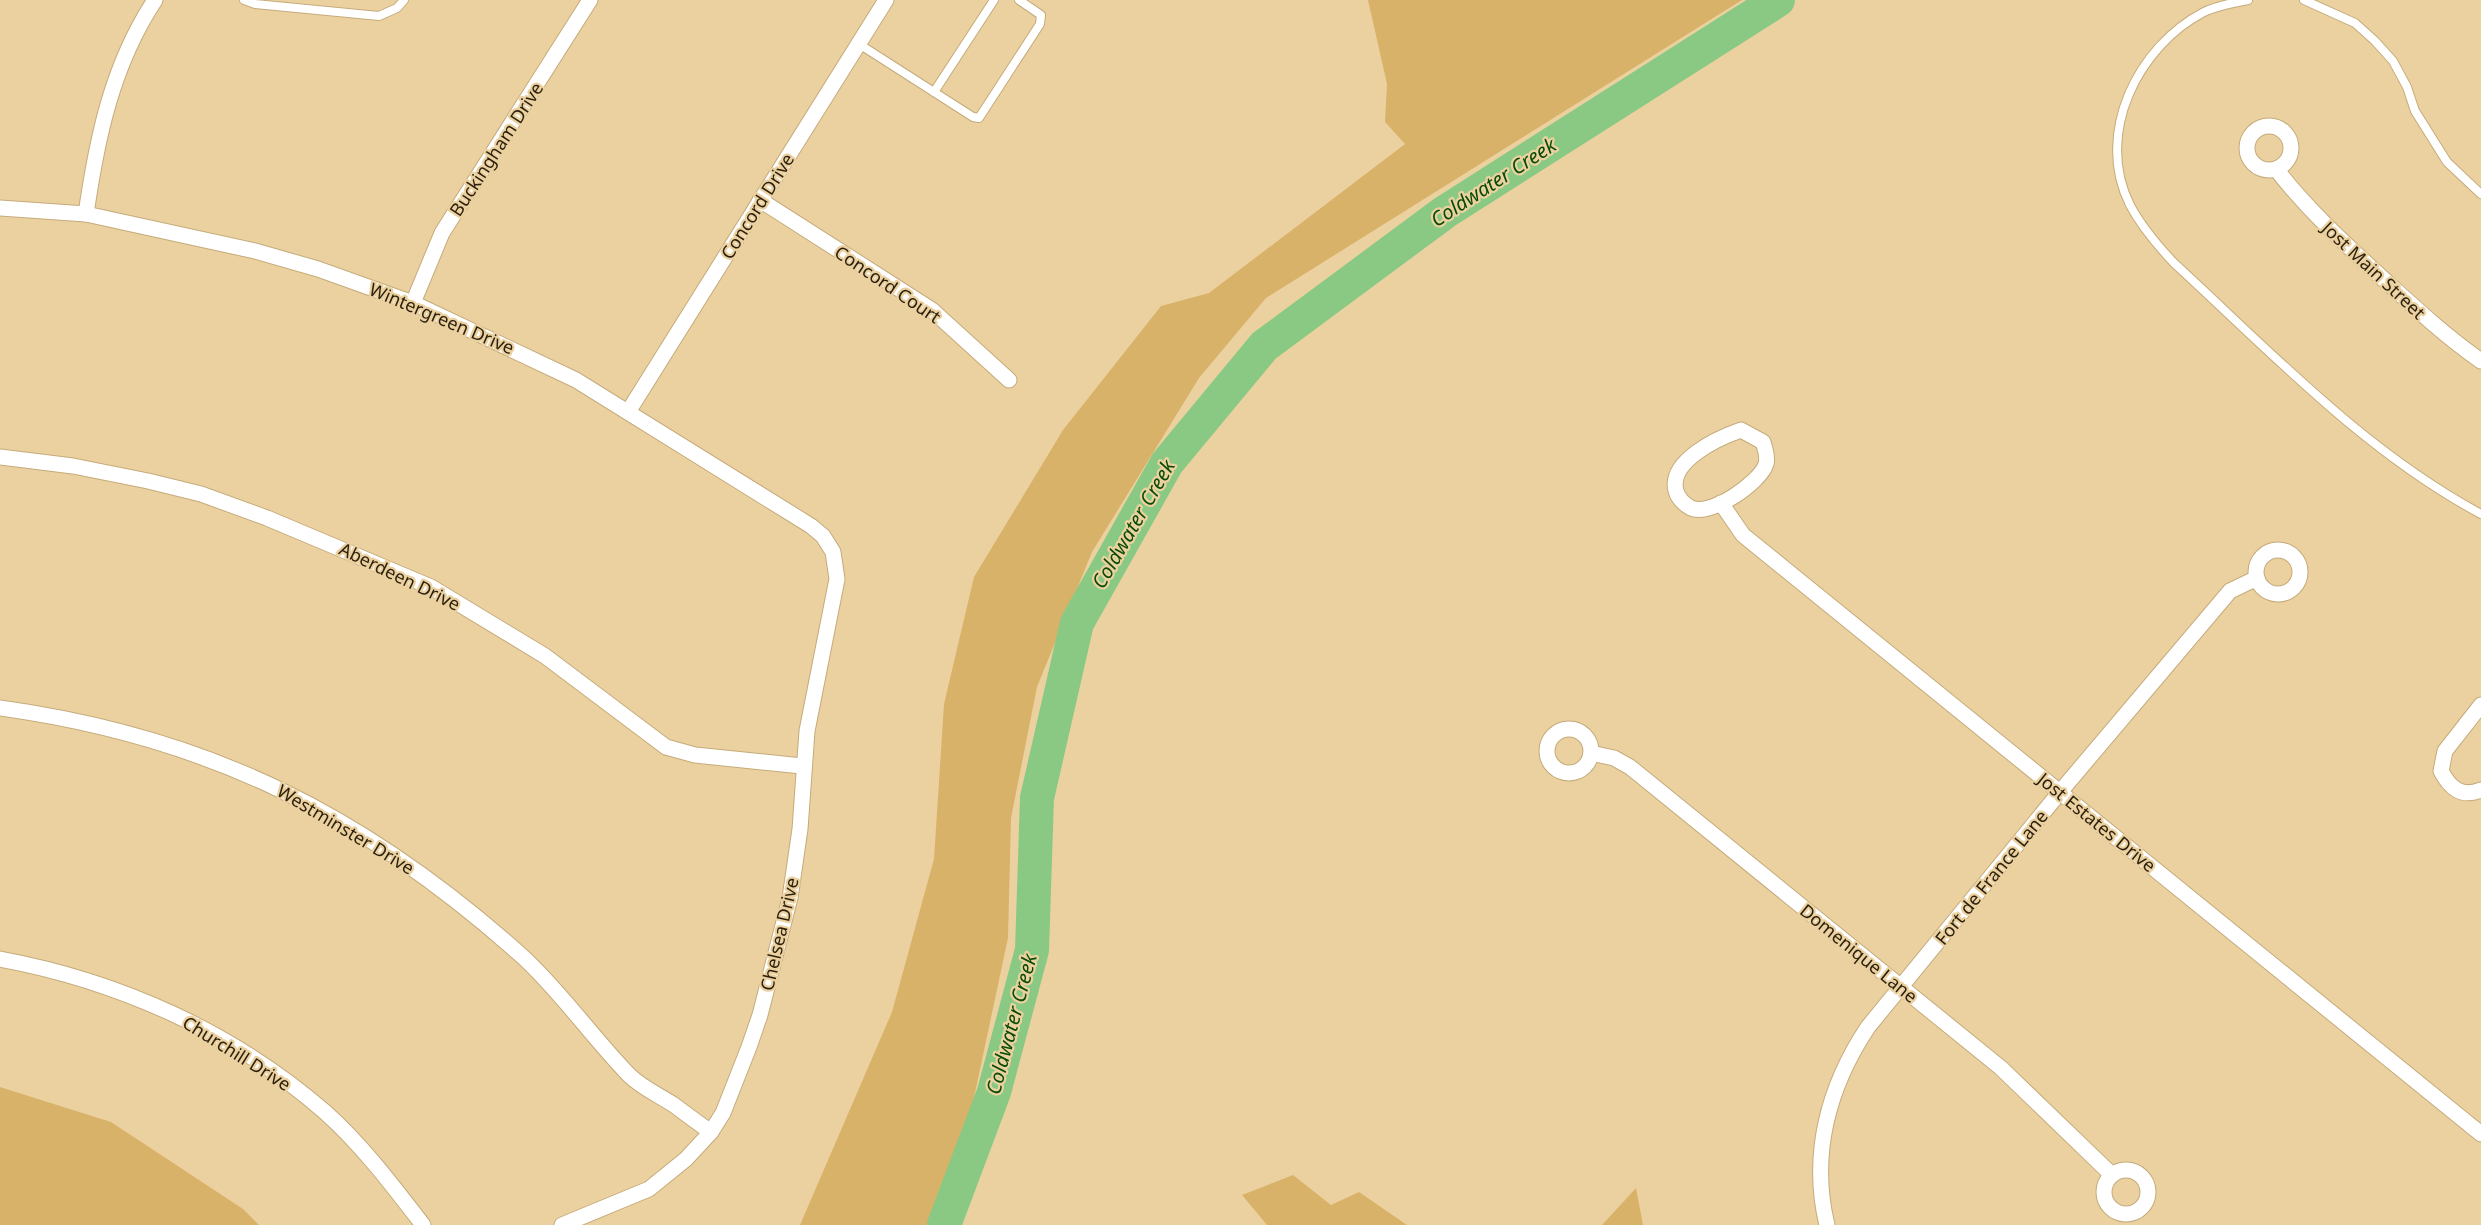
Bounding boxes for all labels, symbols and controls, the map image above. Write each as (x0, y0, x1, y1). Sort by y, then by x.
street label: Buckingham Drive (444, 77, 548, 221)
water label: Coldwater Creek (1425, 131, 1562, 233)
street label: Concord Drive (715, 149, 799, 263)
street label: Jost Main Street (2316, 215, 2431, 324)
street label: Concord Court (830, 240, 946, 329)
street label: Wintergreen Drive (366, 277, 518, 359)
water label: Coldwater Creek (1085, 454, 1181, 593)
street label: Aberdeen Drive (336, 536, 464, 616)
street label: Jost Estates Drive (2031, 766, 2161, 877)
street label: Westminster Drive (273, 779, 419, 879)
street label: Fort de France Lane (1929, 805, 2053, 949)
street label: Chelsea Drive (754, 875, 804, 993)
street label: Domenique Lane (1795, 898, 1923, 1008)
water label: Coldwater Creek (979, 950, 1043, 1097)
street label: Churchill Drive (178, 1010, 296, 1096)

